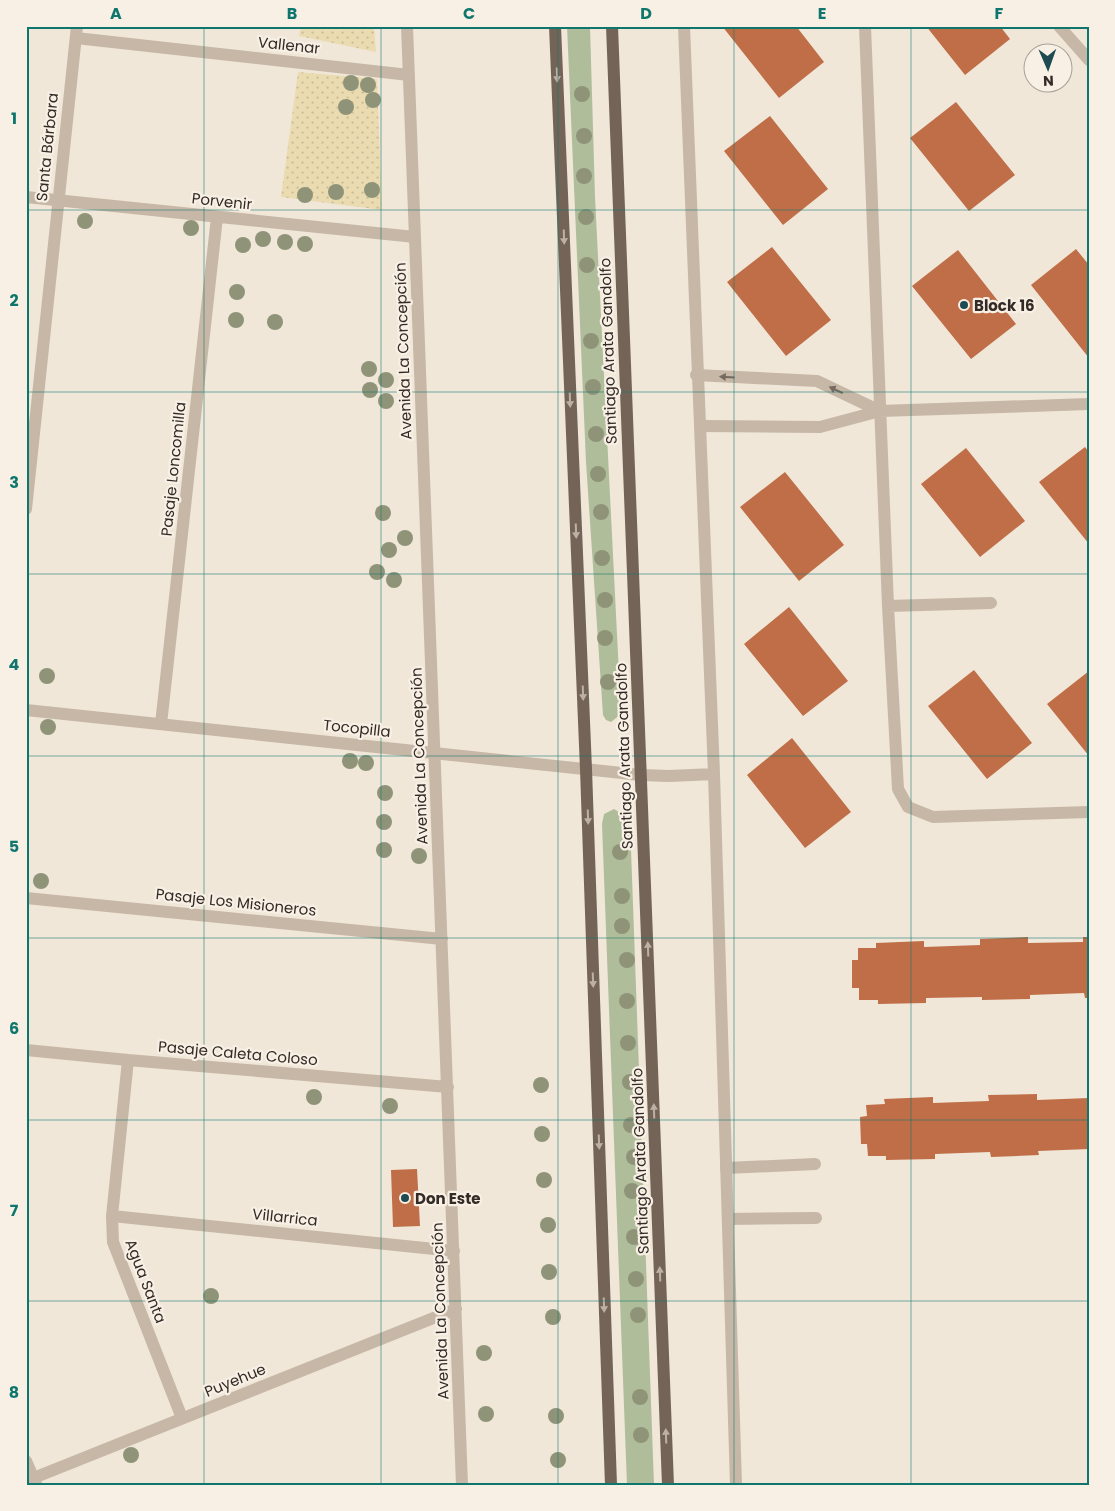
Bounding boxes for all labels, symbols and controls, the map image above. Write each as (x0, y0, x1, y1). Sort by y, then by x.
text: A (110, 2, 122, 25)
text: B (287, 2, 297, 25)
text: C (463, 2, 475, 25)
text: D (640, 2, 652, 25)
text: E (818, 2, 826, 25)
text: F (995, 2, 1004, 25)
street label: Vallenar (257, 31, 321, 59)
north arrow (1022, 42, 1072, 92)
one-way arrow (553, 67, 561, 83)
text: N (1043, 71, 1054, 91)
street label: Santa Bárbara (31, 92, 63, 202)
text: 1 (11, 107, 17, 130)
street label: Porvenir (191, 187, 254, 215)
one-way arrow (560, 230, 568, 246)
street label: Santiago Arata Gandolfo (594, 257, 622, 445)
street label: Avenida La Concepción (389, 262, 417, 440)
text: 2 (9, 289, 19, 312)
place label: Block 16 (974, 295, 1035, 316)
marker: Block 16 (958, 299, 970, 311)
one-way arrow (719, 372, 735, 380)
one-way arrow (829, 386, 843, 394)
one-way arrow (567, 392, 575, 408)
street label: Pasaje Loncomilla (156, 401, 190, 537)
text: 3 (9, 471, 19, 494)
one-way arrow (572, 523, 580, 539)
text: 4 (9, 653, 20, 676)
street label: Santiago Arata Gandolfo (610, 662, 638, 850)
street label: Avenida La Concepción (405, 667, 433, 845)
one-way arrow (579, 685, 587, 701)
street label: Tocopilla (322, 714, 392, 742)
one-way arrow (584, 810, 592, 826)
text: 5 (9, 835, 19, 858)
street label: Pasaje Los Misioneros (155, 883, 318, 921)
one-way arrow (644, 941, 652, 957)
one-way arrow (590, 972, 598, 988)
text: 6 (9, 1017, 19, 1040)
street label: Pasaje Caleta Coloso (157, 1036, 319, 1070)
street label: Santiago Arata Gandolfo (626, 1067, 654, 1255)
one-way arrow (650, 1103, 658, 1119)
one-way arrow (595, 1135, 603, 1151)
place label: Don Este (415, 1188, 481, 1209)
marker: Don Este (399, 1192, 411, 1204)
text: 7 (10, 1199, 19, 1222)
street label: Villarrica (251, 1203, 319, 1231)
street label: Avenida La Concepción (426, 1222, 454, 1400)
street label: Agua Santa (120, 1236, 172, 1326)
one-way arrow (656, 1265, 664, 1281)
one-way arrow (601, 1297, 609, 1313)
street label: Puyehue (201, 1358, 269, 1402)
text: 8 (9, 1381, 19, 1404)
one-way arrow (662, 1428, 670, 1444)

